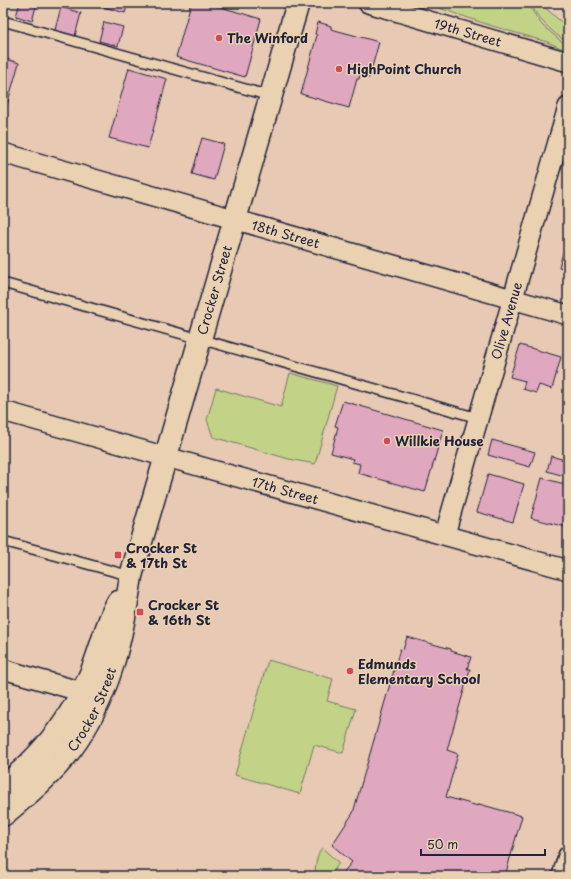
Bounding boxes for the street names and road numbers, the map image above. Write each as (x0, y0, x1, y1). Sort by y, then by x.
street label: 19th Street (432, 13, 504, 51)
street label: 18th Street (249, 215, 322, 252)
street label: Crocker Street (192, 243, 236, 337)
street label: Olive Avenue (486, 280, 526, 361)
street label: 17th Street (250, 471, 321, 508)
street label: Crocker Street (62, 665, 120, 755)

